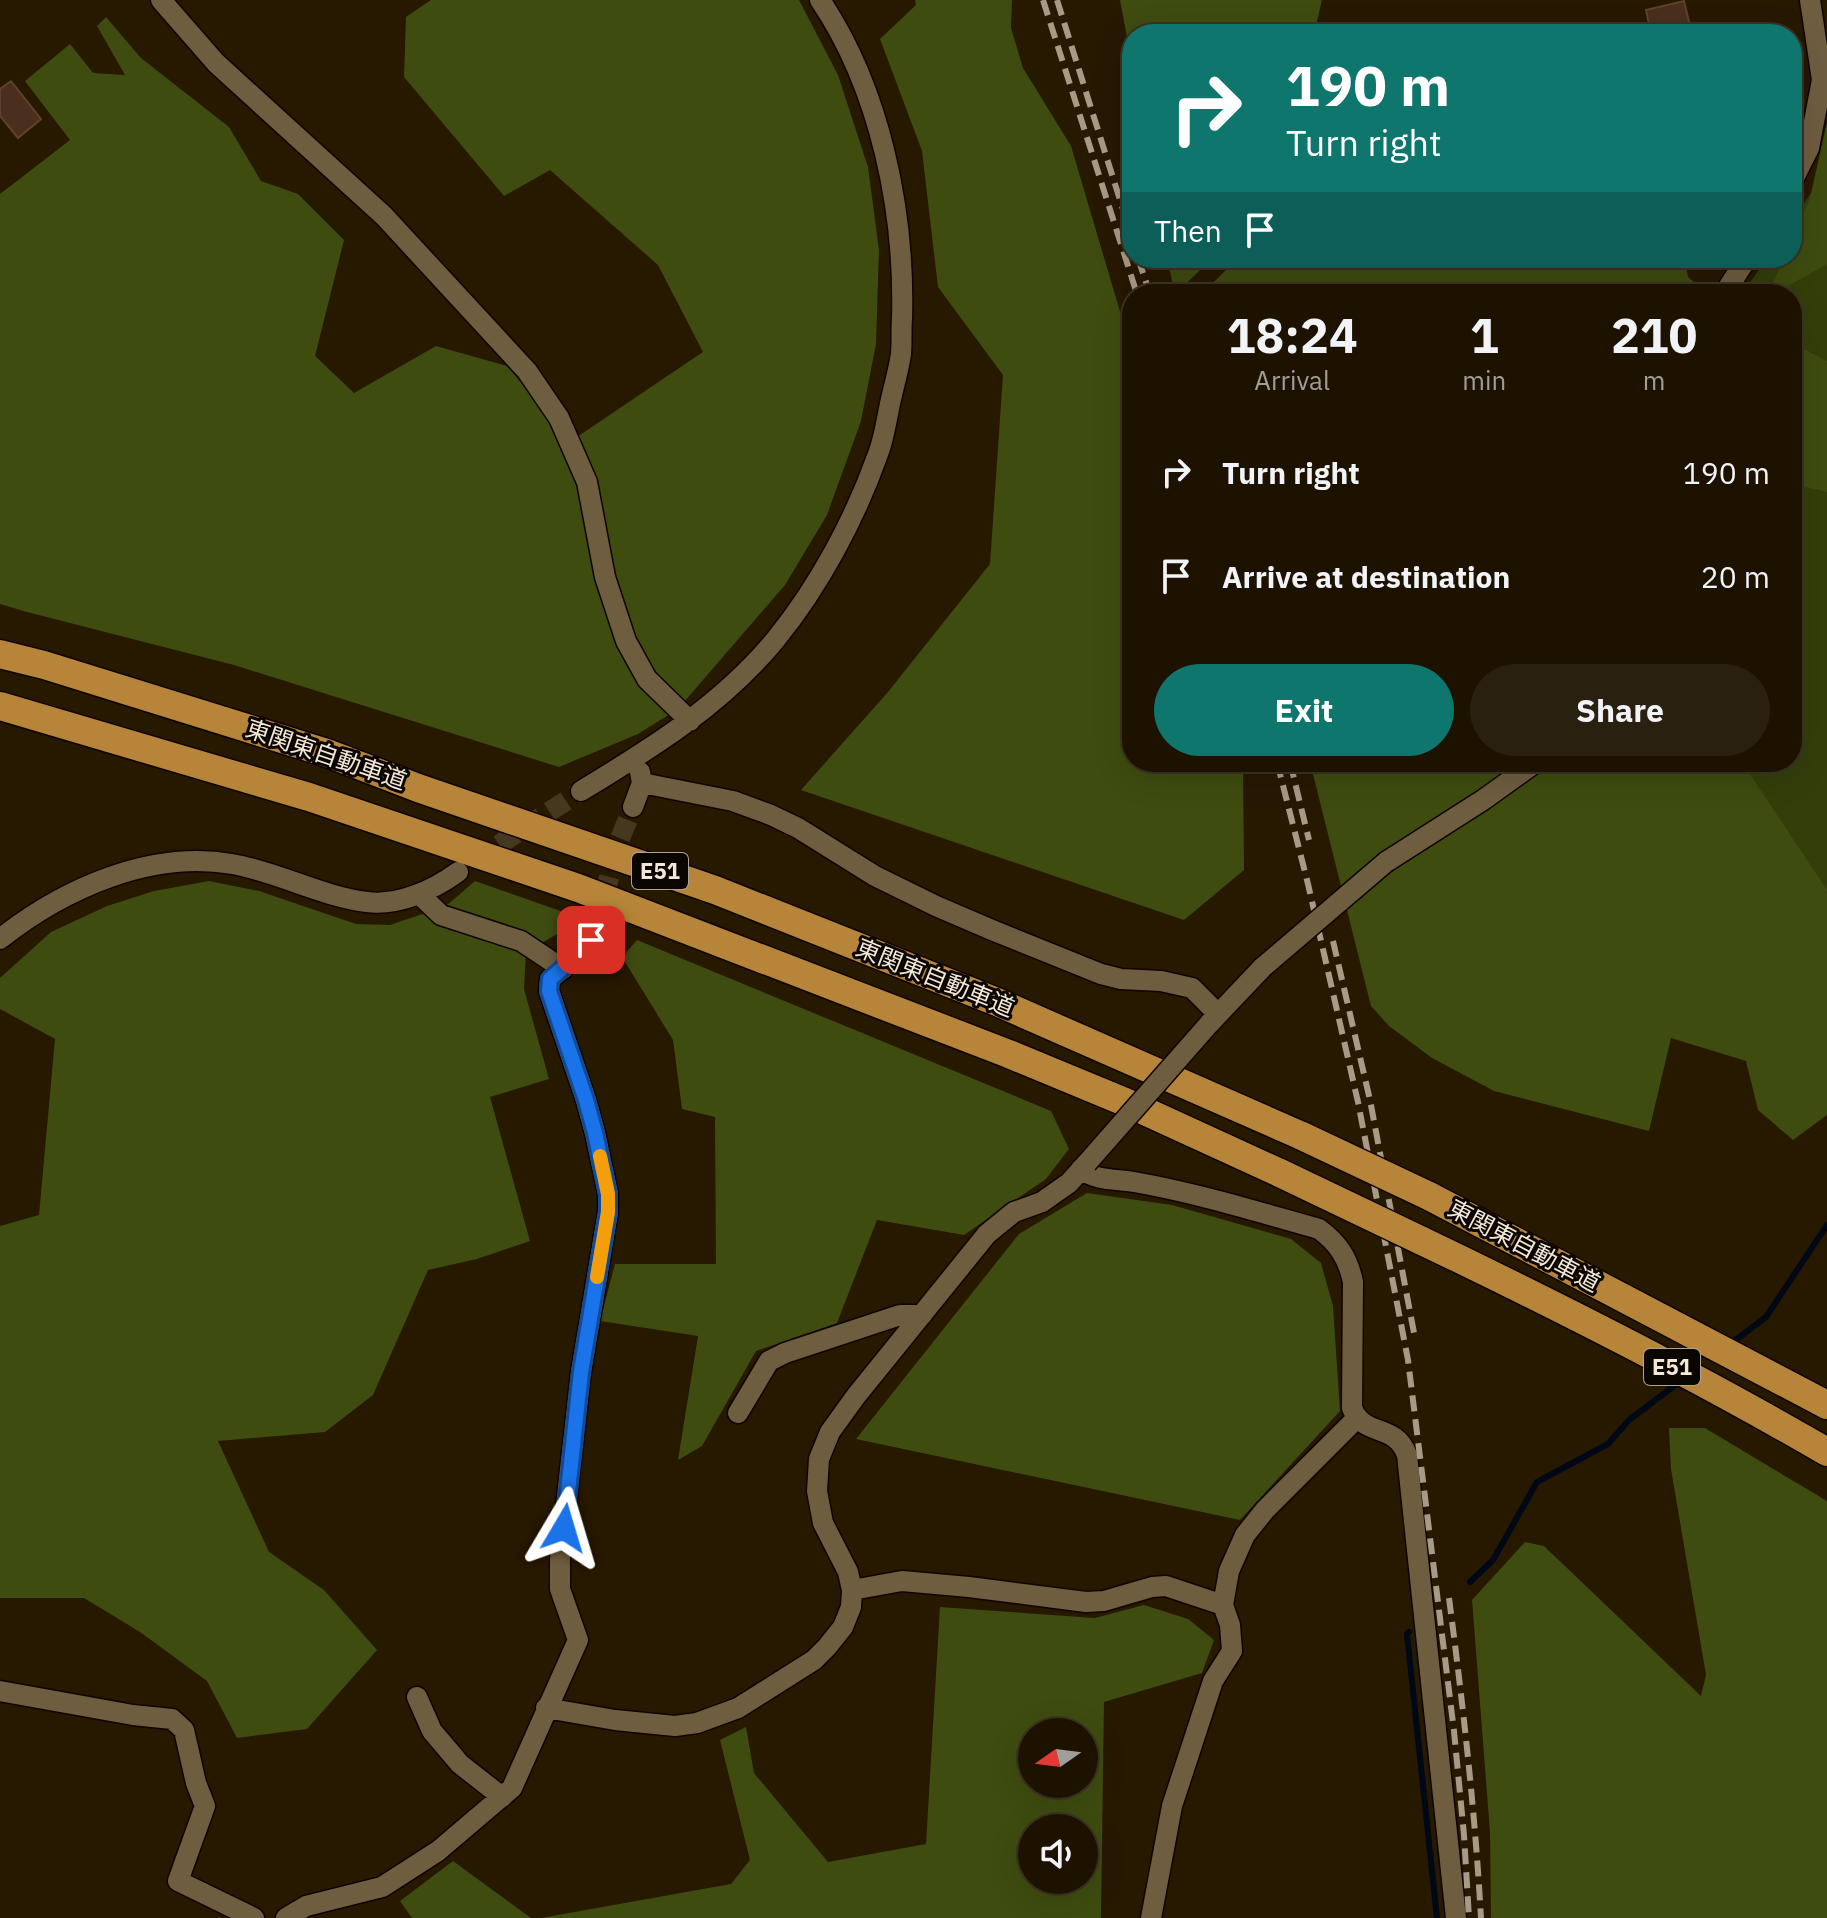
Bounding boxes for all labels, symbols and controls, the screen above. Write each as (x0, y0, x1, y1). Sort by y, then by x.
text: 190 m (1286, 49, 1450, 121)
icon: right (1154, 56, 1258, 160)
text: Turn right (1286, 119, 1442, 166)
icon: arrive (1238, 208, 1282, 252)
text: Then (1154, 211, 1222, 250)
text: 18:24 (1227, 304, 1358, 366)
text: 1 (1470, 304, 1499, 366)
text: 210 (1611, 304, 1697, 366)
text: Arrival (1254, 363, 1330, 397)
text: min (1462, 363, 1506, 397)
text: m (1643, 363, 1665, 397)
icon: right (1154, 450, 1198, 494)
text: Turn right (1222, 453, 1360, 492)
text: 190 m (1683, 453, 1770, 492)
icon: arrive (1154, 554, 1198, 598)
text: Arrive at destination (1222, 557, 1510, 596)
text: 20 m (1701, 557, 1770, 596)
button: Exit (1154, 664, 1454, 756)
button: Share (1470, 664, 1770, 756)
street label: 東関東自動車道 (242, 712, 411, 797)
road number: E51 (632, 853, 688, 889)
pin (557, 906, 625, 974)
icon: arrive (569, 918, 613, 962)
street label: 東関東自動車道 (851, 931, 1019, 1023)
street label: 東関東自動車道 (1443, 1192, 1606, 1299)
road number: E51 (1644, 1349, 1700, 1385)
position arrow (522, 1486, 606, 1570)
north arrow (1018, 1718, 1098, 1798)
map controls (1018, 1718, 1098, 1894)
button: sound (1018, 1814, 1098, 1894)

